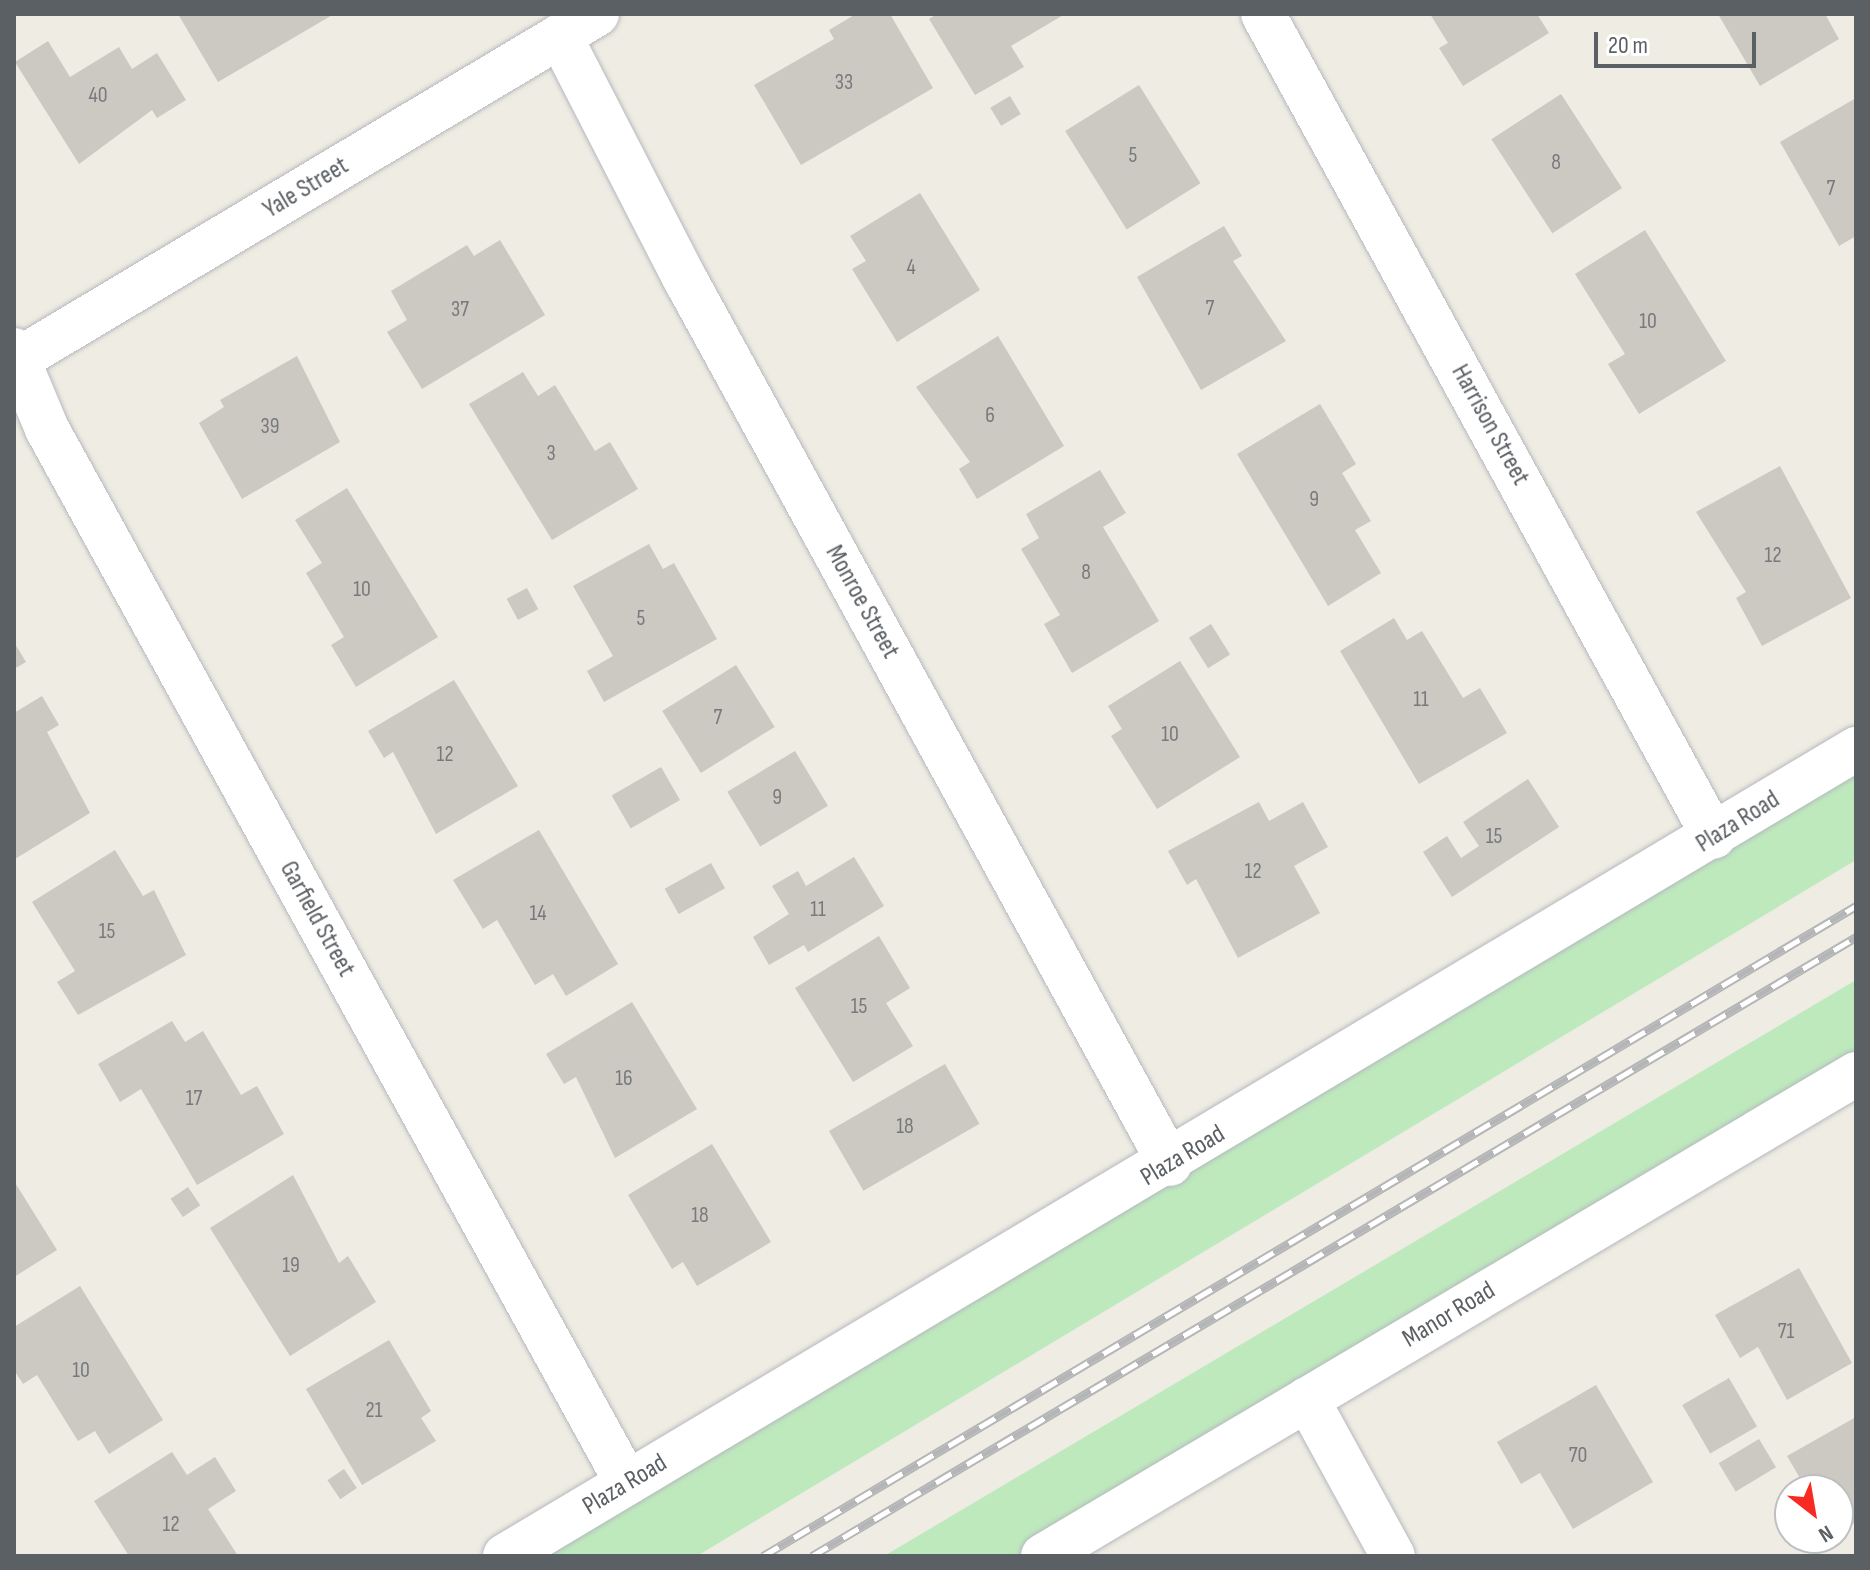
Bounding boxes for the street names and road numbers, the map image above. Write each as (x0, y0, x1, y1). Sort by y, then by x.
street label: Yale Street (258, 150, 354, 226)
street label: Harrison Street (1444, 359, 1536, 491)
street label: Monroe Street (818, 540, 906, 664)
street label: Plaza Road (1690, 784, 1786, 860)
street label: Garfield Street (273, 856, 361, 982)
street label: Plaza Road (1135, 1119, 1231, 1193)
street label: Manor Road (1397, 1275, 1501, 1355)
street label: Plaza Road (577, 1448, 673, 1522)

